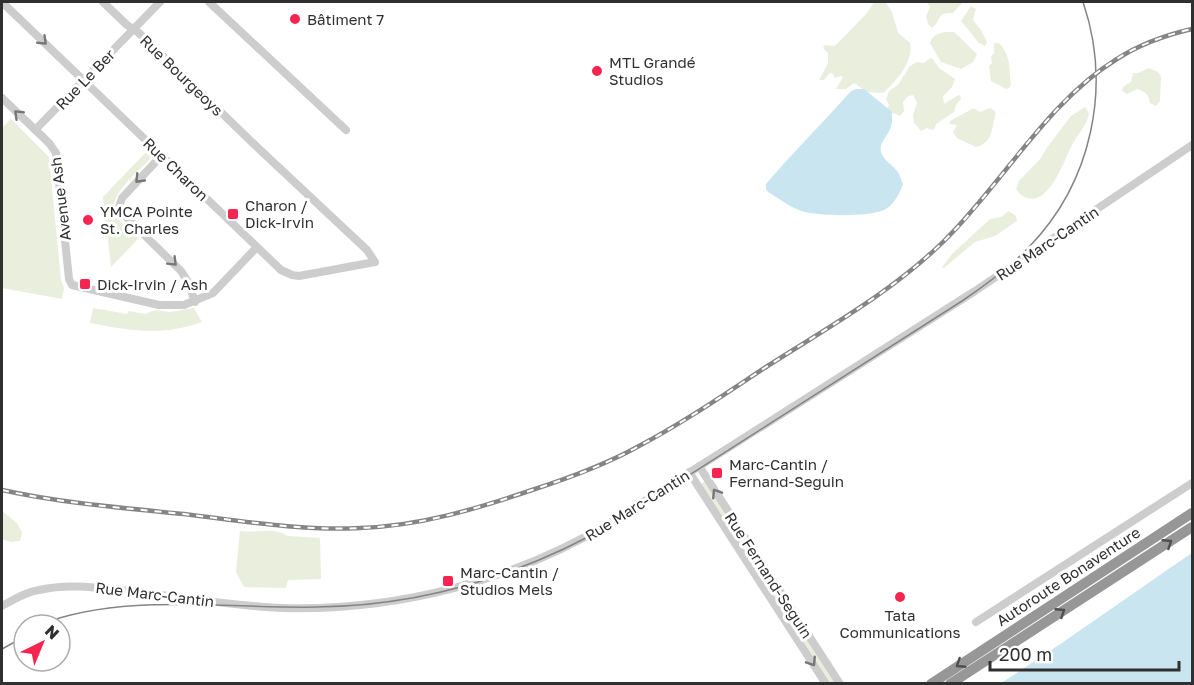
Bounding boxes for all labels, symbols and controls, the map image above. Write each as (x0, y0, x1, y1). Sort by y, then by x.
place label: Bâtiment 7 (307, 10, 384, 28)
marker: Bâtiment 7 (288, 12, 302, 26)
street label: Rue Bourgeoys (137, 31, 227, 119)
one-way arrow (36, 34, 46, 45)
street label: Rue Le Ber (52, 45, 118, 113)
place label: MTL Grandé Studios (609, 53, 696, 88)
marker: MTL Grandé Studios (590, 64, 604, 78)
one-way arrow (15, 111, 26, 122)
street label: Rue Charon (140, 134, 212, 204)
street label: Avenue Ash (46, 156, 74, 242)
one-way arrow (135, 173, 146, 183)
place label: Charon / Dick-Irvin (245, 196, 314, 231)
place label: YMCA Pointe St. Charles (100, 202, 193, 237)
street label: Rue Marc-Cantin (992, 202, 1102, 284)
marker: Charon / Dick-Irvin (226, 207, 240, 221)
marker: YMCA Pointe St. Charles (81, 213, 95, 227)
one-way arrow (166, 256, 177, 266)
place label: Dick-Irvin / Ash (97, 275, 208, 293)
marker: Dick-Irvin / Ash (78, 277, 92, 291)
place label: Marc-Cantin / Fernand-Seguin (729, 455, 844, 490)
street label: Rue Marc-Cantin (582, 466, 692, 544)
marker: Marc-Cantin / Fernand-Seguin (710, 466, 724, 480)
one-way arrow (713, 489, 724, 500)
street label: Rue Fernand-Seguin (722, 509, 816, 641)
street label: Autoroute Bonaventure (993, 523, 1144, 629)
one-way arrow (1161, 539, 1172, 550)
place label: Marc-Cantin / Studios Mels (460, 563, 559, 598)
marker: Marc-Cantin / Studios Mels (441, 574, 455, 588)
street label: Rue Marc-Cantin (95, 578, 215, 610)
marker: Tata Communications (893, 590, 907, 604)
place label: Tata Communications (840, 606, 960, 641)
one-way arrow (1055, 608, 1066, 619)
north arrow (12, 613, 72, 673)
text: N (41, 621, 64, 643)
scale bar (990, 634, 1179, 672)
text: 200 m (999, 643, 1052, 665)
one-way arrow (805, 656, 816, 667)
one-way arrow (956, 657, 966, 669)

